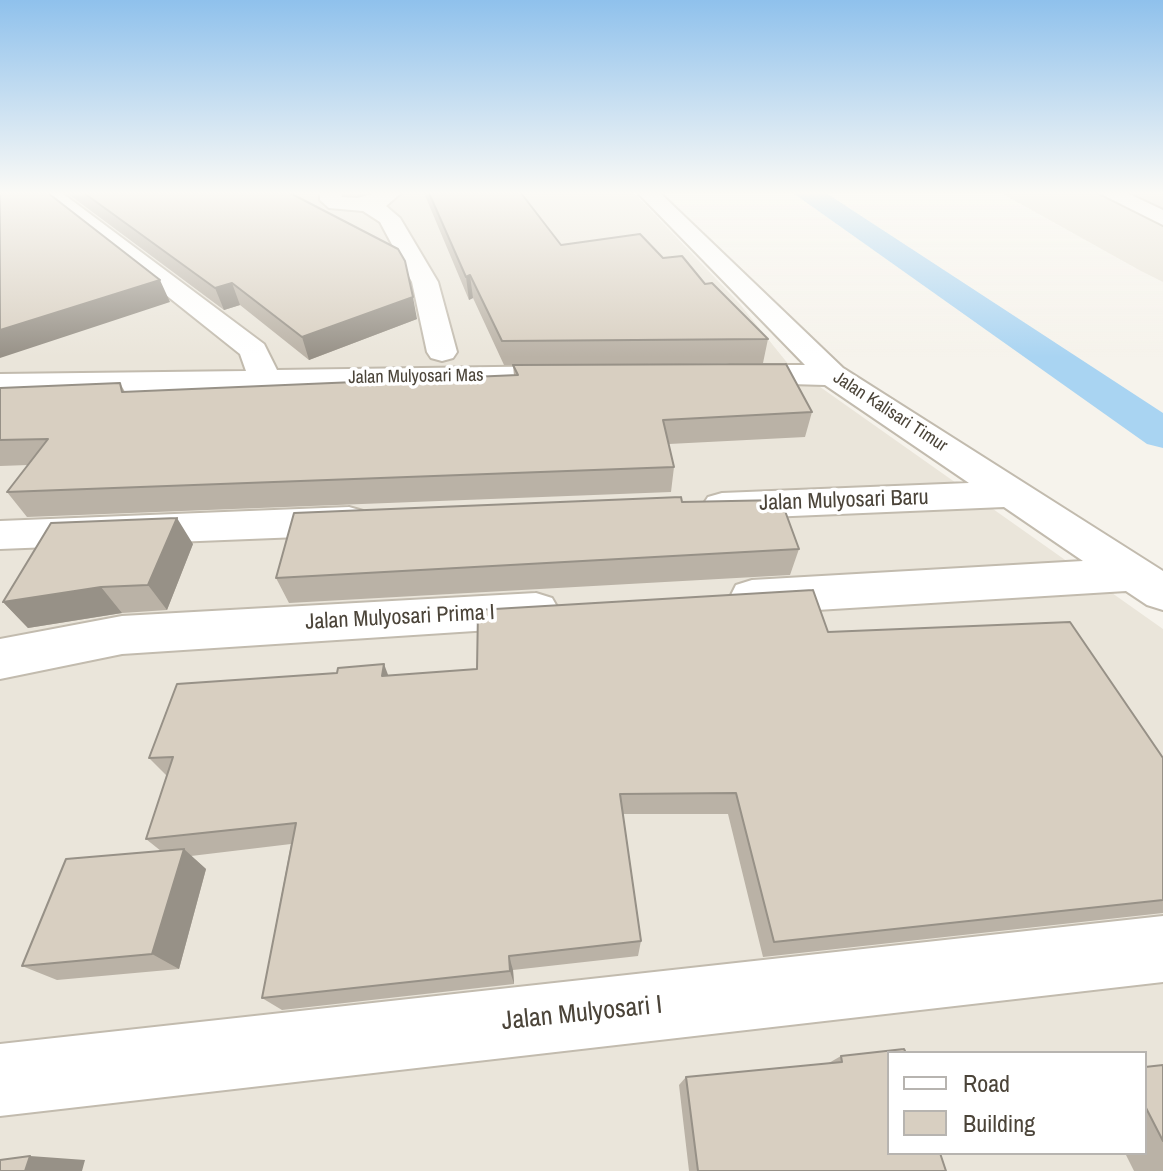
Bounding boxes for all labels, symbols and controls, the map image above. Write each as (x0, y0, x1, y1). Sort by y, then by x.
street label: Jalan Mulyosari Mas (348, 365, 484, 389)
street label: Jalan Kalisari Timur (829, 367, 951, 457)
street label: Jalan Mulyosari Baru (759, 485, 929, 517)
street label: Jalan Mulyosari Prima I (305, 600, 495, 636)
street label: Jalan Mulyosari I (500, 990, 664, 1038)
legend (887, 1051, 1147, 1155)
text: Road (963, 1067, 1010, 1099)
text: Building (963, 1107, 1035, 1139)

